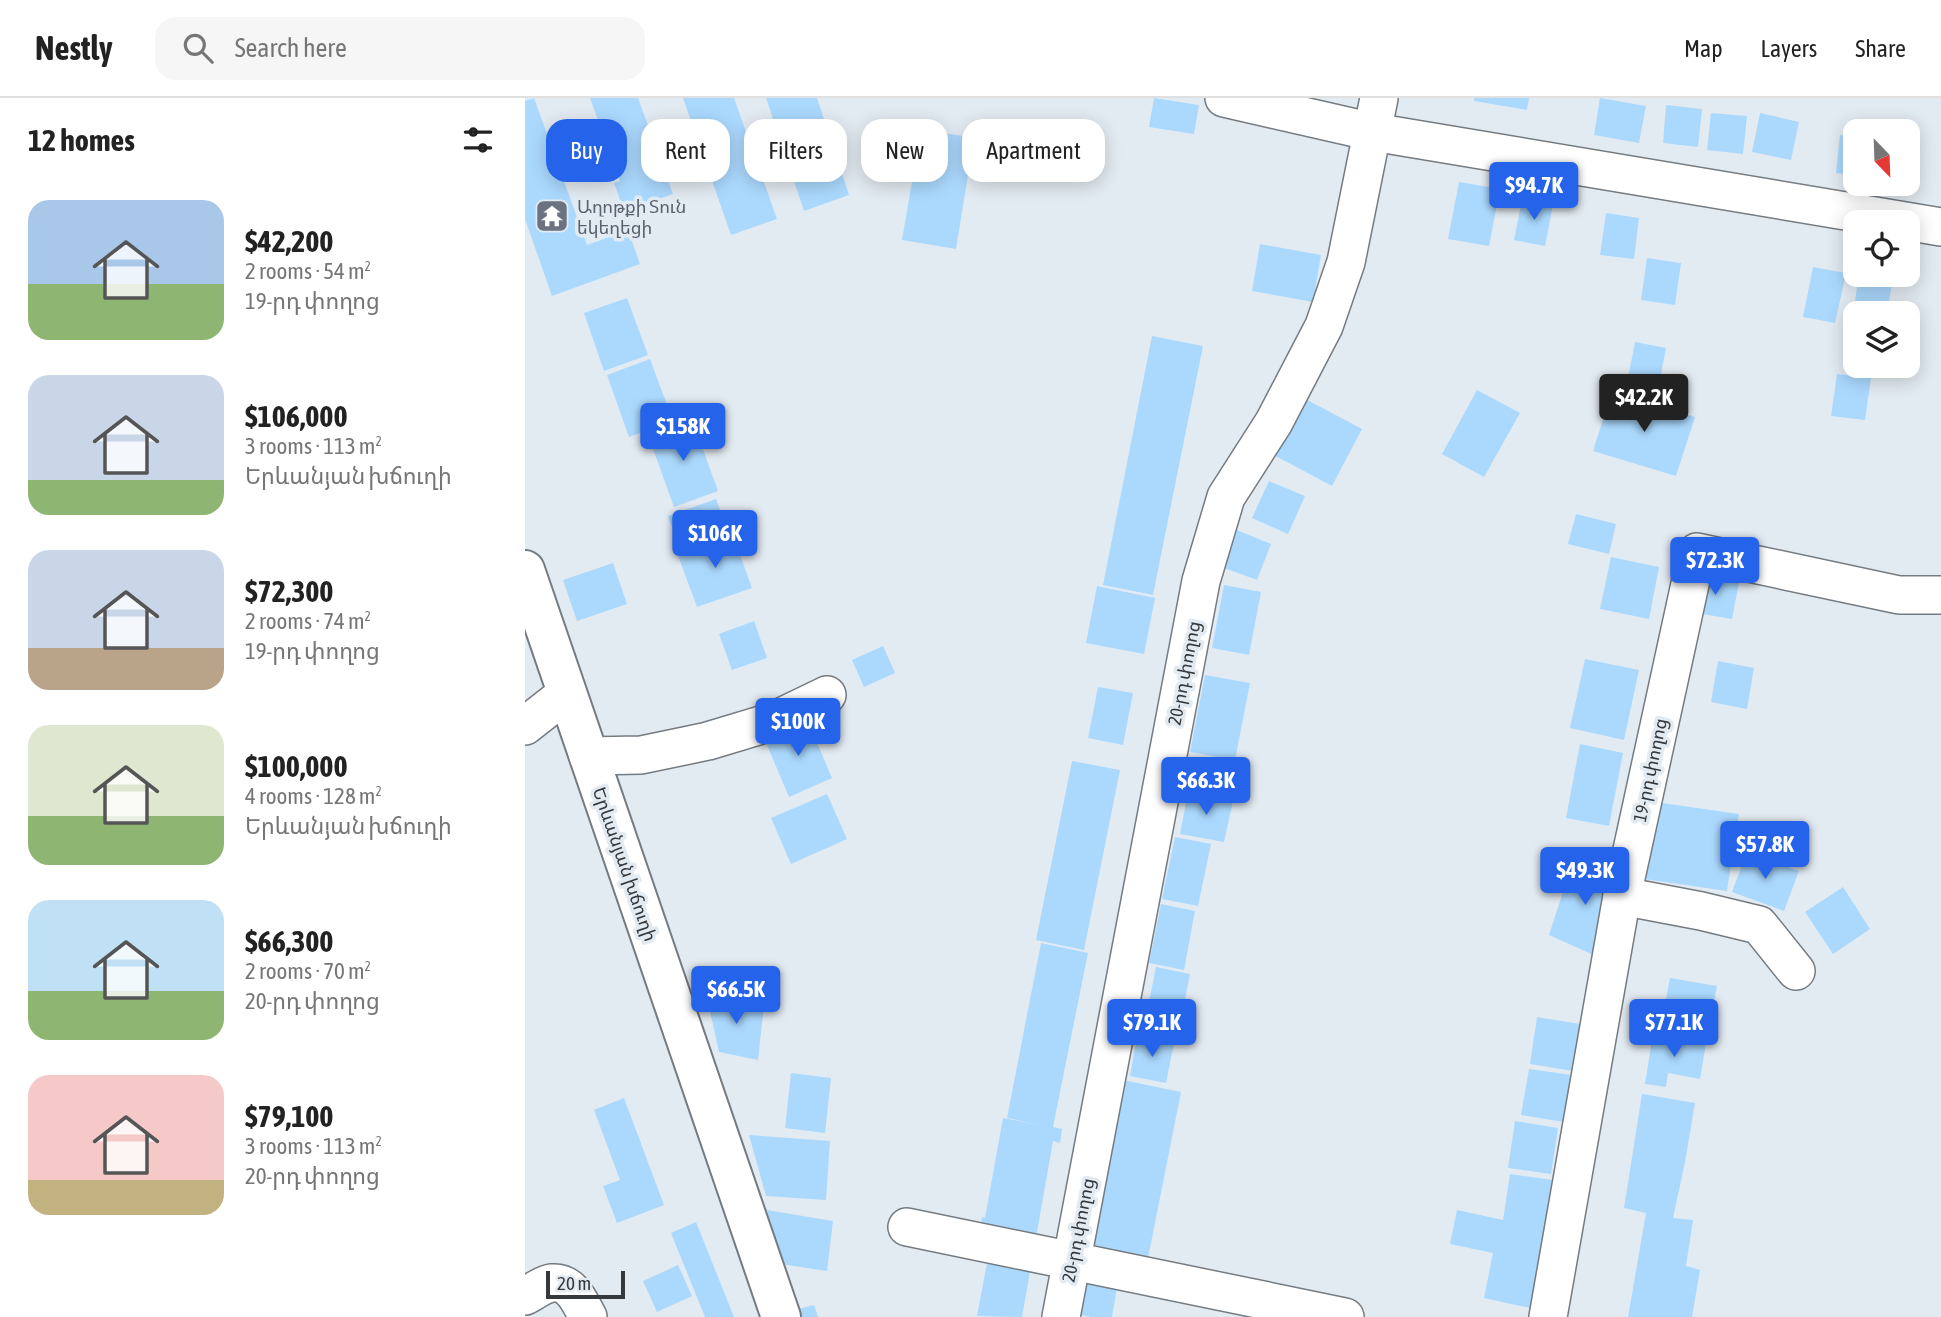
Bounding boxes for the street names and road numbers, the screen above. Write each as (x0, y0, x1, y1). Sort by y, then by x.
street label: 20-րդ փողոց (1164, 619, 1204, 727)
street label: 19-րդ փողոց (1629, 716, 1671, 824)
street label: Երևանյան խճուղի (589, 784, 661, 944)
street label: 20-րդ փողոց (1058, 1176, 1098, 1284)

